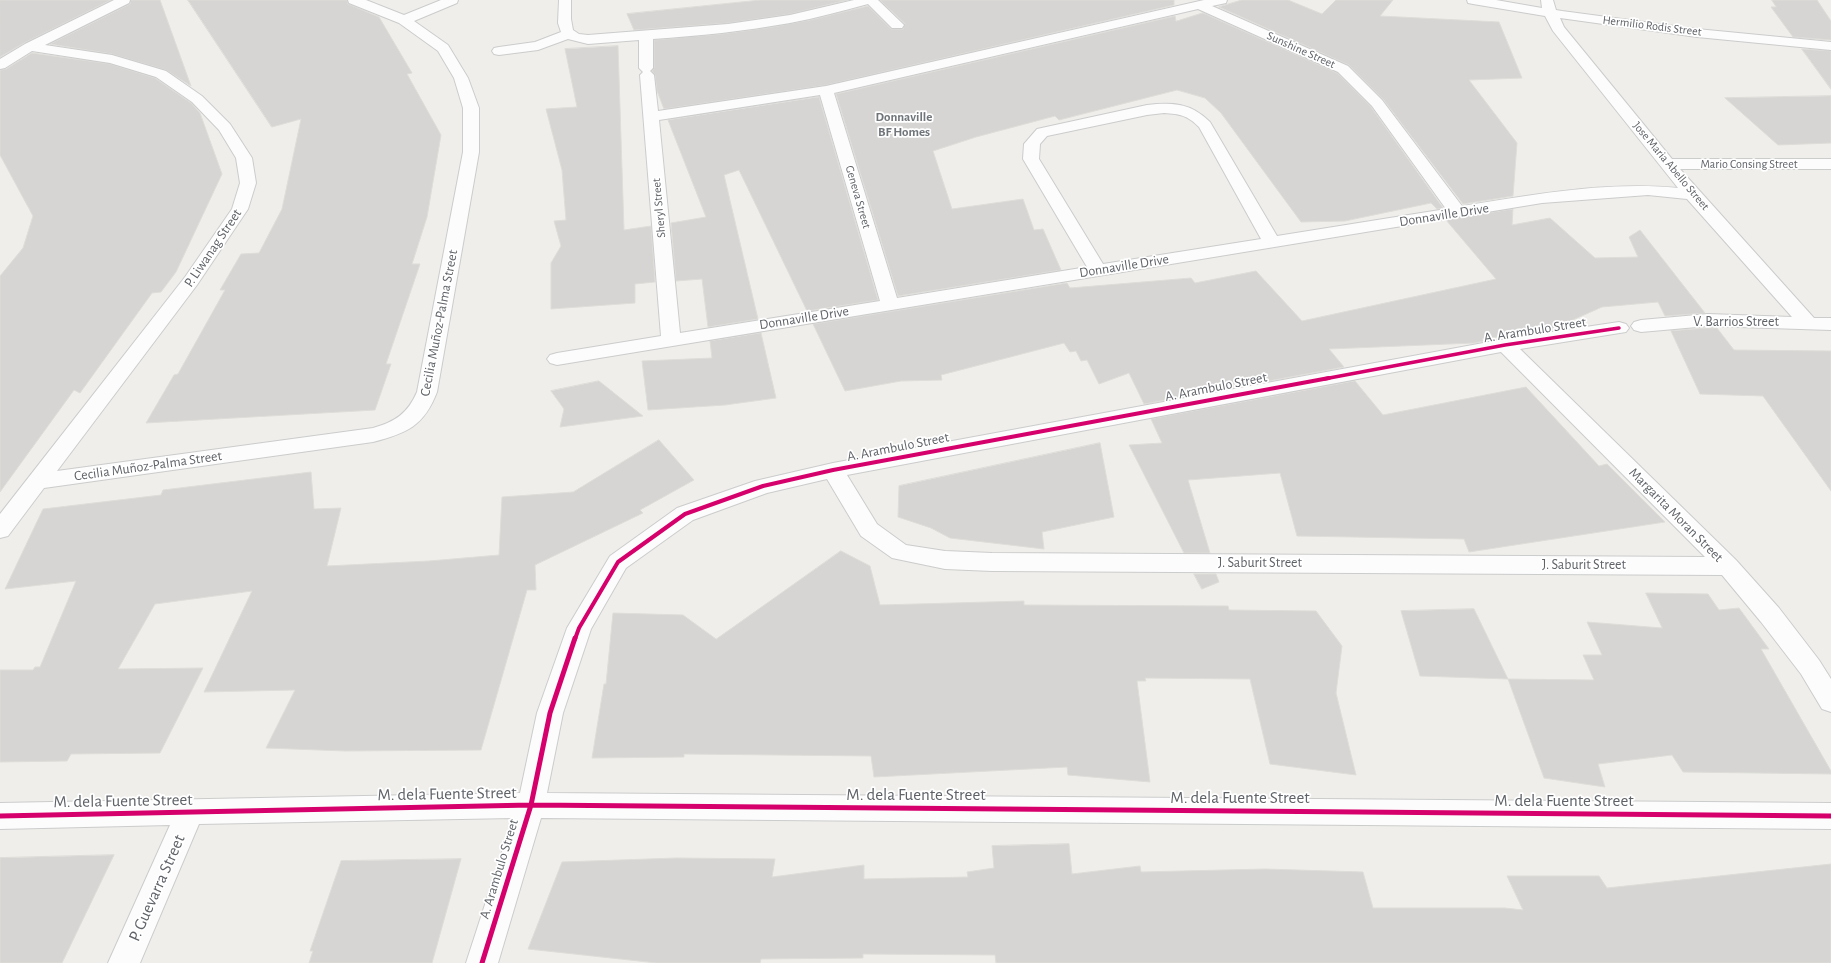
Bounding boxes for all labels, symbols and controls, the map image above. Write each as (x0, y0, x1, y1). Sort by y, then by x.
street label: Hermilio Rodis Street (1602, 13, 1702, 39)
street label: Sunshine Street (1265, 28, 1337, 72)
district label: Donnaville BF Homes (876, 109, 932, 140)
street label: Jose Maria Abello Street (1630, 119, 1712, 213)
street label: Mario Consing Street (1701, 157, 1797, 171)
street label: Geneva Street (842, 164, 874, 230)
street label: Sheryl Street (649, 178, 669, 238)
street label: Donnaville Drive (1398, 200, 1490, 230)
street label: P. Liwanag Street (181, 206, 245, 290)
street label: Cecilia Muñoz-Palma Street (417, 248, 461, 398)
street label: Donnaville Drive (1078, 251, 1170, 281)
street label: Donnaville Drive (758, 303, 850, 333)
street label: A. Arambulo Street (1483, 314, 1587, 346)
street label: V. Barrios Street (1693, 314, 1779, 330)
street label: A. Arambulo Street (1164, 369, 1268, 405)
street label: A. Arambulo Street (846, 429, 950, 465)
street label: Cecilia Muñoz-Palma Street (73, 447, 223, 485)
street label: Margarita Moran Street (1625, 464, 1727, 566)
street label: J. Saburit Street (1218, 555, 1302, 571)
street label: J. Saburit Street (1542, 557, 1626, 573)
street label: M. dela Fuente Street (377, 783, 517, 805)
street label: M. dela Fuente Street (846, 785, 986, 805)
street label: M. dela Fuente Street (1170, 788, 1310, 808)
street label: M. dela Fuente Street (53, 790, 193, 812)
street label: M. dela Fuente Street (1494, 791, 1634, 811)
street label: A. Arambulo Street (476, 817, 522, 921)
street label: P. Guevarra Street (124, 831, 190, 945)

